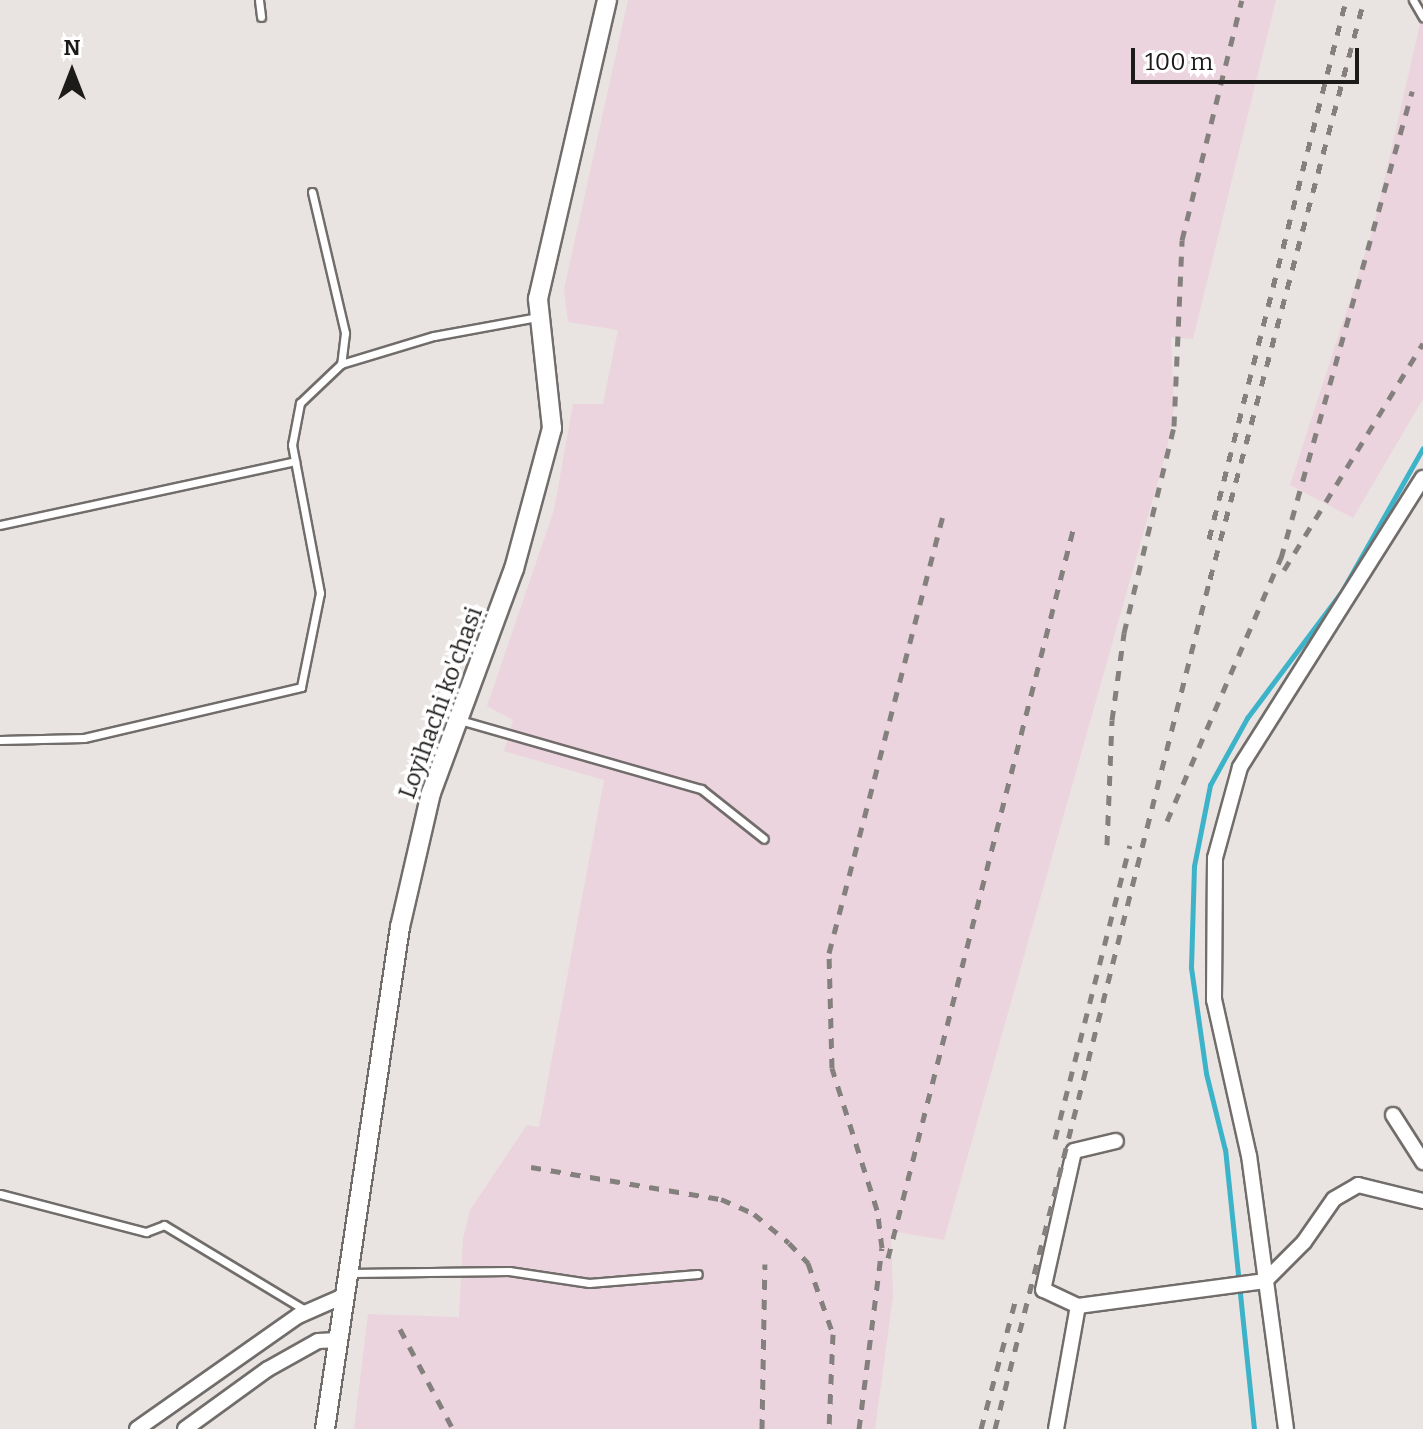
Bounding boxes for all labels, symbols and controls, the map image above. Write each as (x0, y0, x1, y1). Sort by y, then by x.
north arrow (32, 32, 112, 112)
scale bar (1135, 32, 1363, 82)
text: N (64, 34, 80, 61)
text: 100 m (1145, 48, 1213, 76)
street label: Loyihachi ko'chasi (393, 603, 489, 803)

